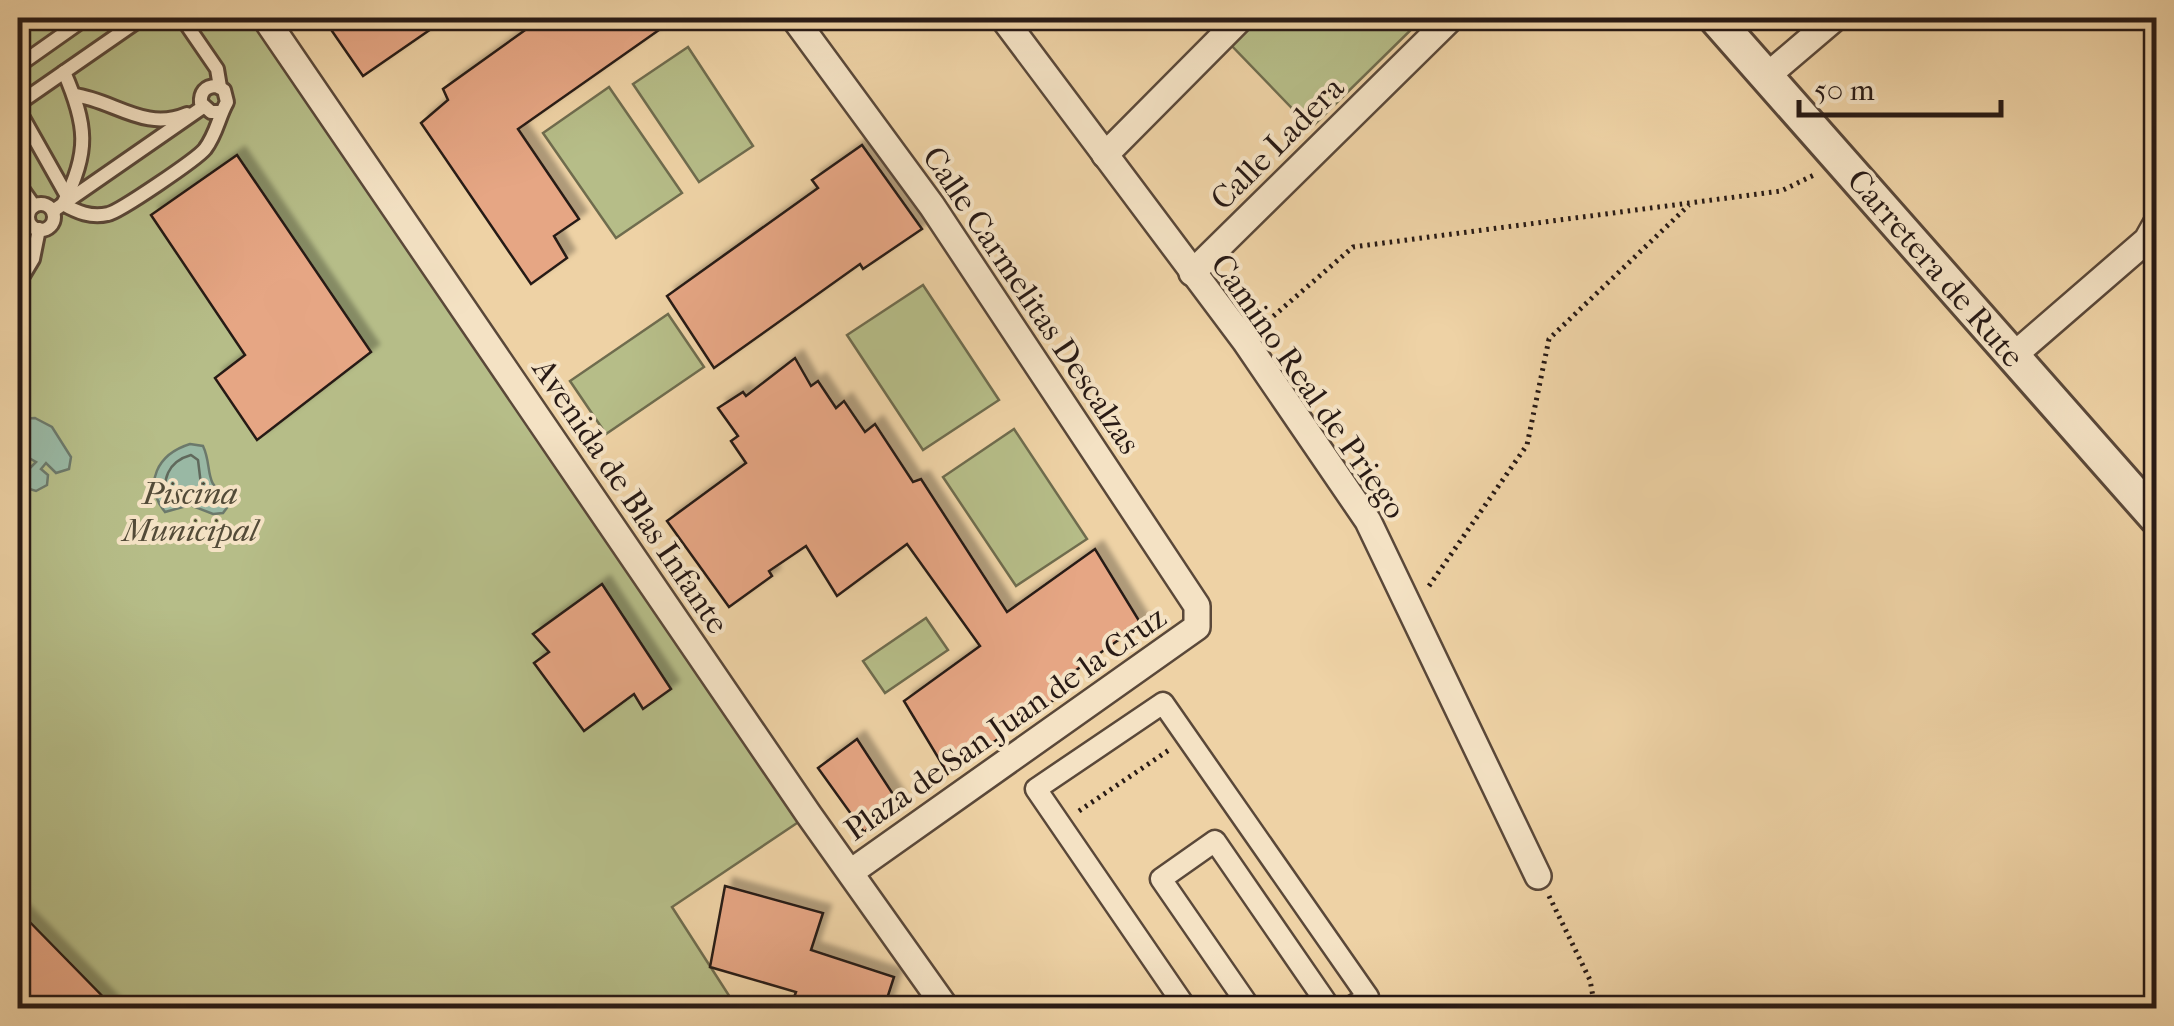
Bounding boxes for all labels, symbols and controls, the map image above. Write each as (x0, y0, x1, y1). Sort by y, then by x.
scale bar (1799, 55, 2002, 117)
street label: Calle Ladera (1203, 68, 1352, 217)
text: 50 m (1814, 73, 1875, 108)
street label: Calle Carmelitas Descalzas (915, 140, 1148, 461)
street label: Carretera de Rute (1840, 162, 2032, 375)
street label: Camino Real de Priego (1203, 247, 1414, 526)
street label: Avenida de Blas Infante (524, 350, 736, 641)
park label: Piscina Municipal (121, 475, 261, 549)
street label: Plaza de San Juan de la Cruz (838, 598, 1173, 849)

